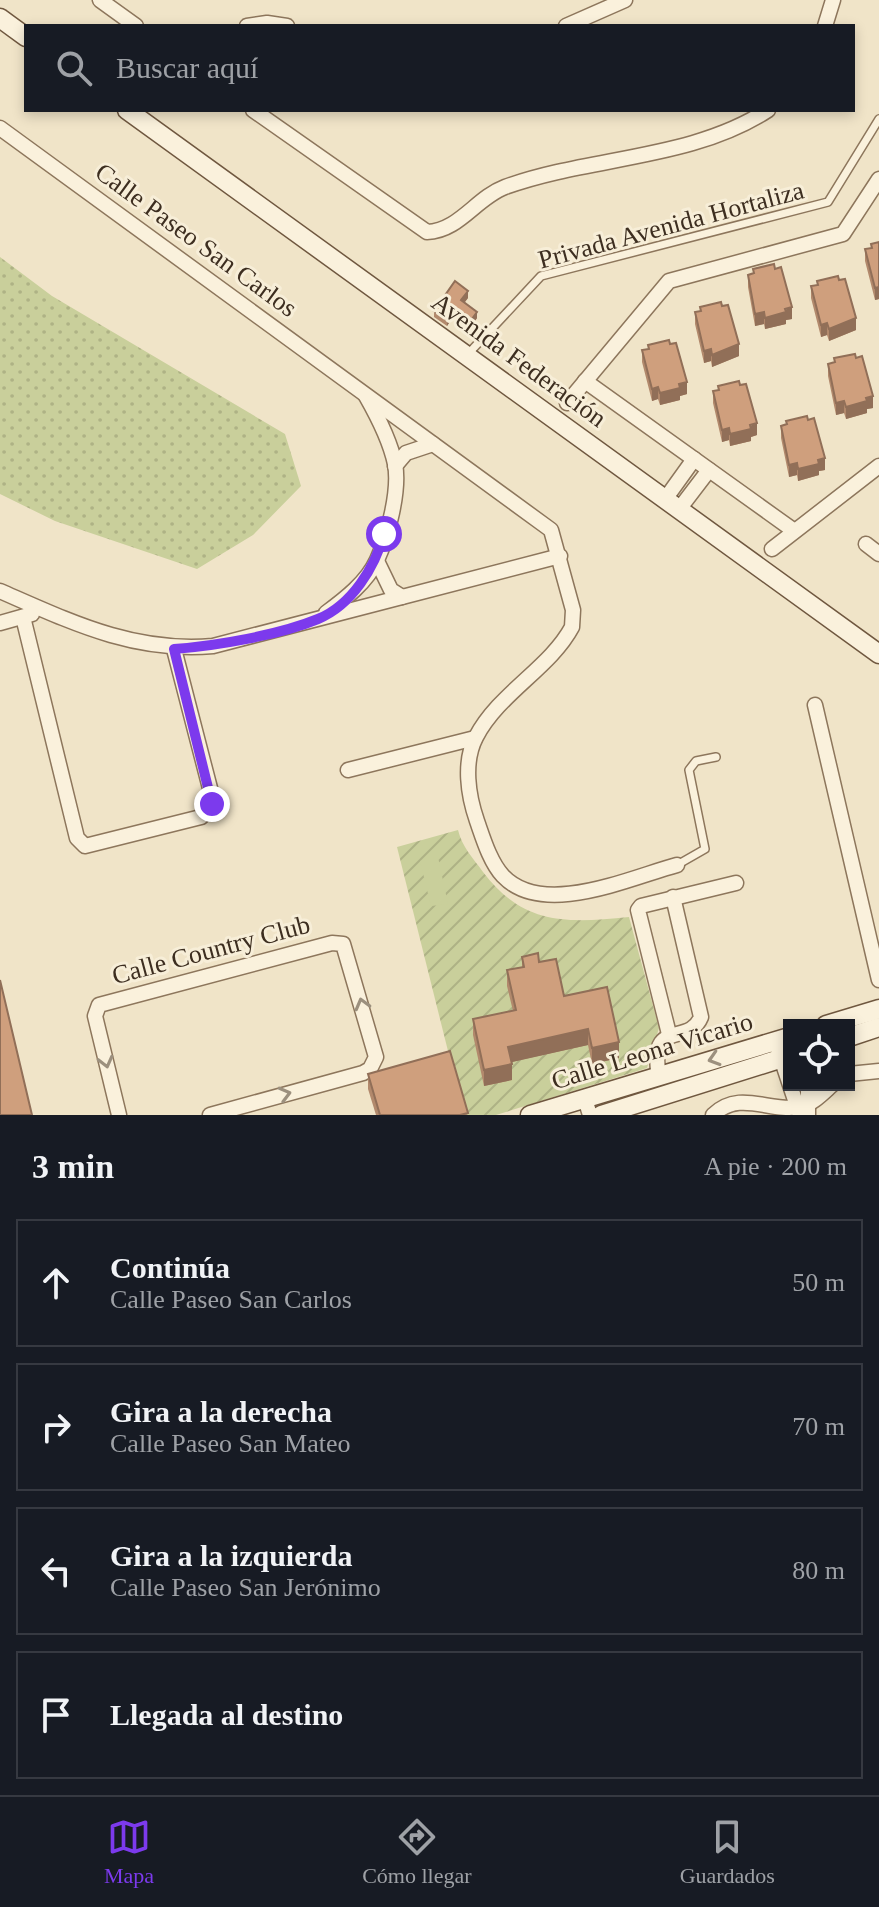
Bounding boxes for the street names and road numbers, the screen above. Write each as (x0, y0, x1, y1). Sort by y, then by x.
street label: Calle Paseo San Carlos (90, 157, 302, 323)
street label: Privada Avenida Hortaliza (535, 175, 807, 274)
street label: Avenida Federación (426, 287, 612, 433)
street label: Calle Country Club (109, 910, 313, 990)
street label: Calle Leona Vicario (548, 1007, 756, 1095)

